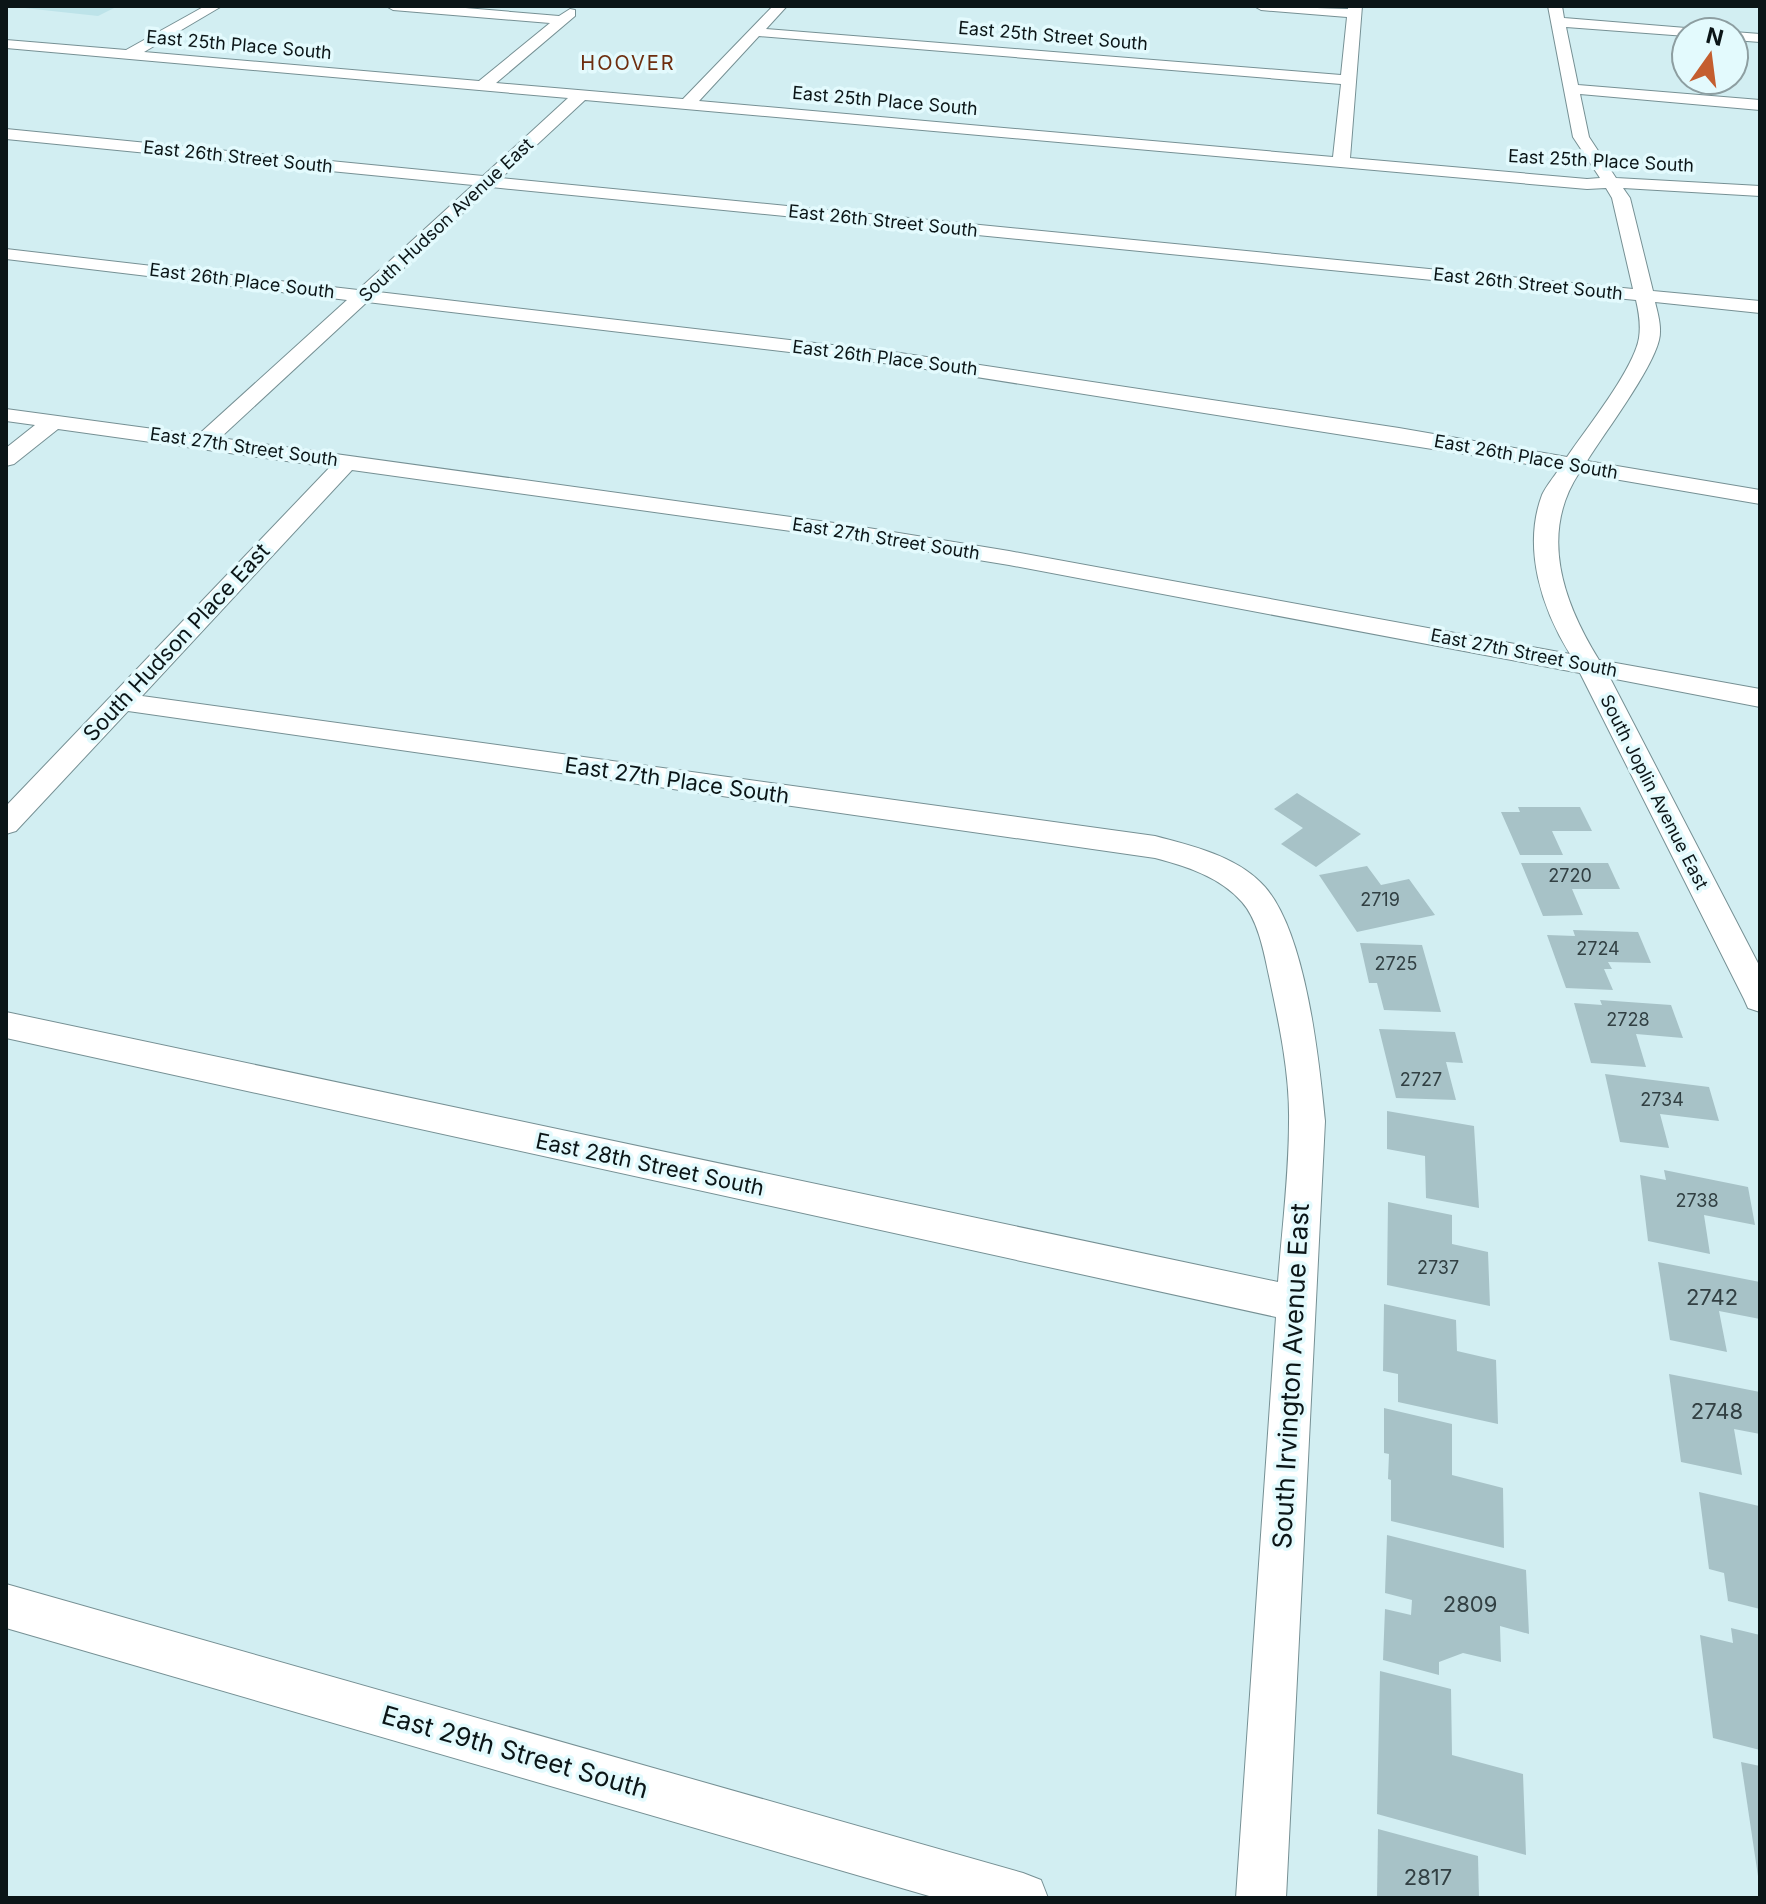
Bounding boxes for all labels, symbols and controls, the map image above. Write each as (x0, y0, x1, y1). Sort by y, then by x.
north arrow (1670, 16, 1750, 96)
street label: East 25th Street South (957, 17, 1149, 54)
text: N (1704, 22, 1726, 51)
street label: East 25th Place South (145, 26, 333, 63)
district label: HOOVER (580, 51, 676, 75)
street label: East 25th Place South (791, 82, 979, 119)
street label: South Hudson Avenue East (354, 133, 537, 306)
street label: East 26th Street South (142, 136, 334, 177)
street label: East 25th Place South (1507, 145, 1695, 176)
street label: East 26th Street South (787, 200, 979, 241)
street label: East 26th Place South (148, 259, 336, 302)
street label: East 26th Street South (1432, 263, 1624, 304)
street label: East 26th Place South (791, 336, 979, 379)
street label: East 27th Street South (149, 423, 339, 470)
street label: East 26th Place South (1432, 430, 1620, 483)
street label: East 27th Street South (791, 513, 981, 564)
street label: South Hudson Place East (77, 538, 275, 746)
street label: East 27th Street South (1429, 624, 1619, 681)
street label: South Joplin Avenue East (1596, 691, 1713, 893)
street label: East 27th Place South (563, 751, 791, 809)
house number: 2720 (1548, 865, 1592, 886)
house number: 2719 (1360, 889, 1400, 910)
house number: 2724 (1576, 938, 1620, 959)
house number: 2725 (1374, 953, 1418, 974)
house number: 2728 (1606, 1009, 1650, 1030)
house number: 2727 (1400, 1069, 1442, 1090)
house number: 2734 (1640, 1089, 1684, 1110)
street label: East 28th Street South (533, 1127, 767, 1201)
house number: 2738 (1675, 1190, 1719, 1211)
street label: South Irvington Avenue East (1266, 1202, 1315, 1549)
house number: 2737 (1417, 1257, 1459, 1278)
house number: 2742 (1686, 1284, 1738, 1310)
house number: 2748 (1691, 1398, 1743, 1424)
house number: 2809 (1443, 1591, 1497, 1617)
street label: East 29th Street South (378, 1699, 652, 1804)
house number: 2817 (1404, 1864, 1452, 1890)

